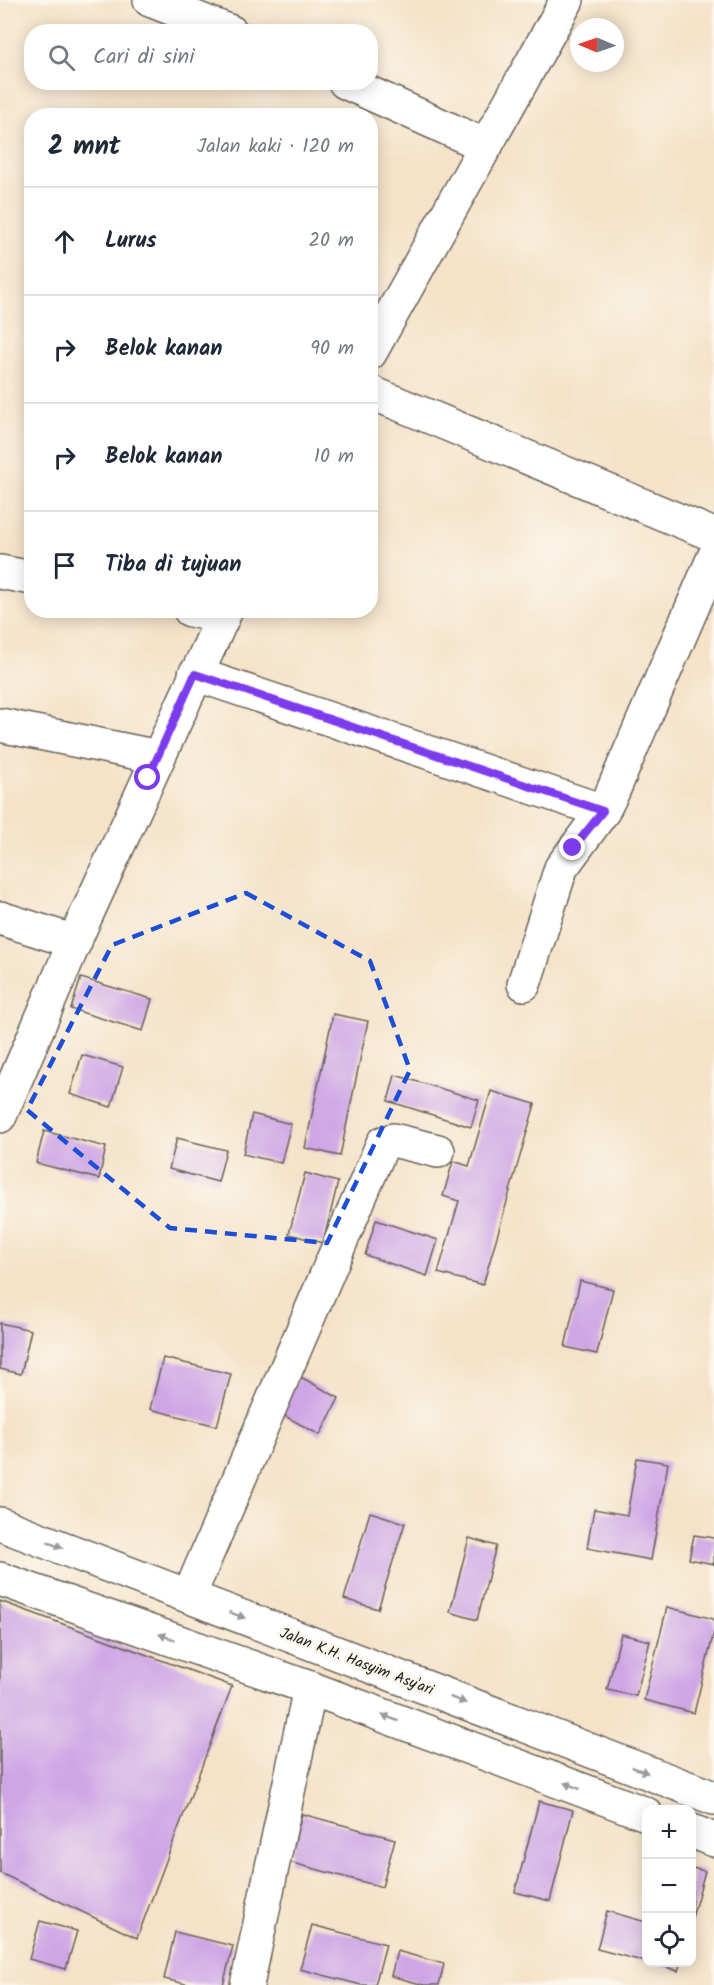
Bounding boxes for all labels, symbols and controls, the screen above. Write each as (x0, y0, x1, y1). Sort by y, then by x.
north arrow (570, 18, 624, 72)
search box (24, 24, 378, 90)
text: Cari di sini (93, 40, 194, 75)
icon: search (45, 41, 78, 74)
text: 2 mnt (48, 126, 121, 168)
text: Jalan kaki · 120 m (197, 131, 354, 163)
text: Lurus (105, 224, 157, 259)
icon: ahead (48, 225, 81, 258)
text: 20 m (308, 225, 354, 257)
text: Belok kanan (105, 332, 222, 367)
icon: right (48, 333, 81, 366)
text: 90 m (310, 333, 354, 365)
text: Belok kanan (105, 440, 222, 475)
icon: right (48, 441, 81, 474)
text: 10 m (314, 441, 354, 473)
text: Tiba di tujuan (105, 548, 241, 583)
icon: arrive (48, 549, 81, 582)
route start (134, 764, 160, 790)
route end (559, 834, 585, 860)
one-way arrow (46, 1540, 64, 1550)
one-way arrow (228, 1610, 246, 1620)
street label: Jalan K.H. Hasyim Asy'ari (276, 1621, 438, 1703)
one-way arrow (158, 1632, 176, 1642)
one-way arrow (449, 1695, 467, 1705)
one-way arrow (380, 1712, 398, 1722)
one-way arrow (631, 1765, 649, 1775)
one-way arrow (563, 1781, 581, 1791)
map controls (642, 1805, 696, 1967)
button: + (642, 1805, 696, 1859)
button: − (642, 1859, 696, 1913)
button: locate (642, 1913, 696, 1967)

